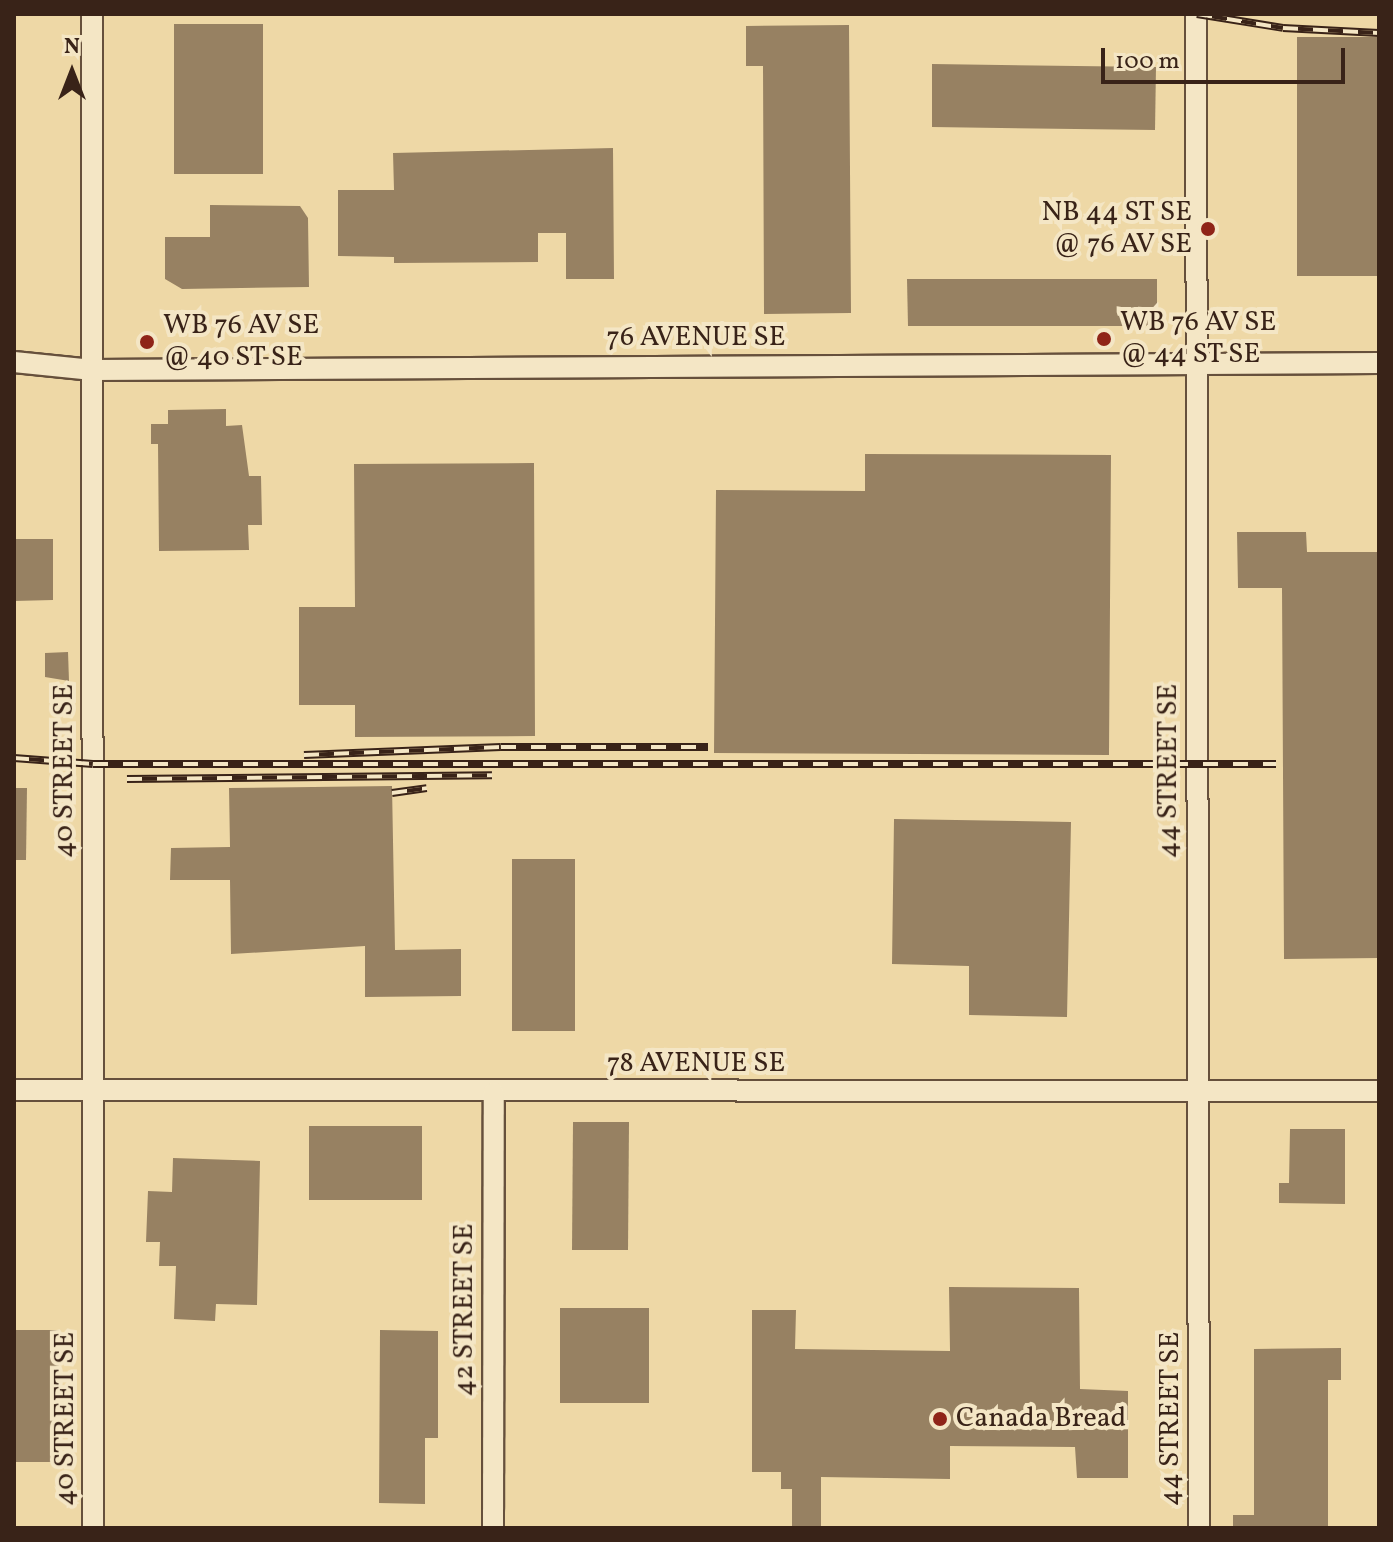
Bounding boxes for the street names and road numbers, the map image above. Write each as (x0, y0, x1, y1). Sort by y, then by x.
street label: 76 AVENUE SE (606, 321, 786, 355)
street label: 40 STREET SE (48, 683, 82, 859)
street label: 44 STREET SE (1152, 683, 1186, 859)
street label: 78 AVENUE SE (607, 1047, 785, 1081)
street label: 42 STREET SE (448, 1223, 482, 1397)
street label: 40 STREET SE (49, 1331, 83, 1507)
street label: 44 STREET SE (1154, 1331, 1188, 1507)

